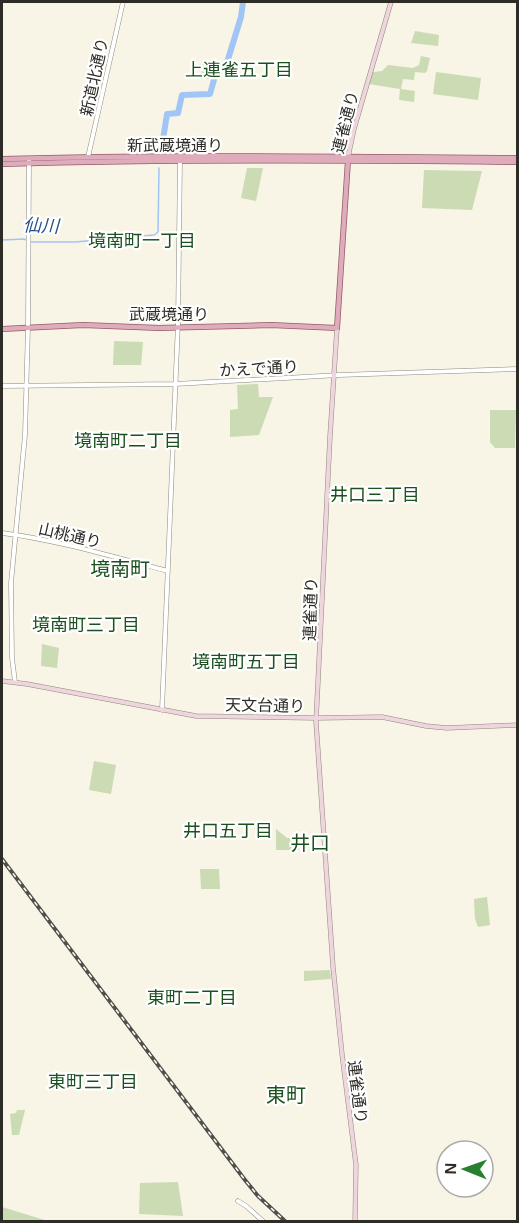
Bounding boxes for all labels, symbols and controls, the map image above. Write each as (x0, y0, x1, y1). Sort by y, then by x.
street label: 新道北通り (78, 36, 111, 118)
district label: 上連雀五丁目 (185, 60, 293, 80)
street label: 連雀通り (329, 89, 361, 155)
street label: 新武蔵境通り (127, 137, 223, 154)
water label: 仙川 (23, 215, 61, 237)
district label: 境南町一丁目 (88, 231, 196, 251)
street label: 武蔵境通り (129, 306, 209, 323)
street label: かえで通り (219, 358, 299, 379)
district label: 境南町二丁目 (74, 431, 182, 451)
district label: 井口三丁目 (330, 485, 420, 505)
street label: 山桃通り (37, 520, 103, 551)
district label: 境南町 (90, 558, 150, 580)
street label: 連雀通り (301, 577, 320, 641)
district label: 境南町三丁目 (32, 615, 140, 635)
district label: 境南町五丁目 (192, 652, 300, 672)
street label: 天文台通り (225, 696, 305, 715)
district label: 井口五丁目 (183, 821, 273, 841)
district label: 井口 (290, 832, 330, 854)
district label: 東町二丁目 (147, 988, 237, 1008)
street label: 連雀通り (345, 1059, 370, 1125)
district label: 東町三丁目 (48, 1072, 138, 1092)
district label: 東町 (266, 1084, 306, 1106)
north arrow (435, 1139, 495, 1199)
text: N (442, 1163, 459, 1175)

